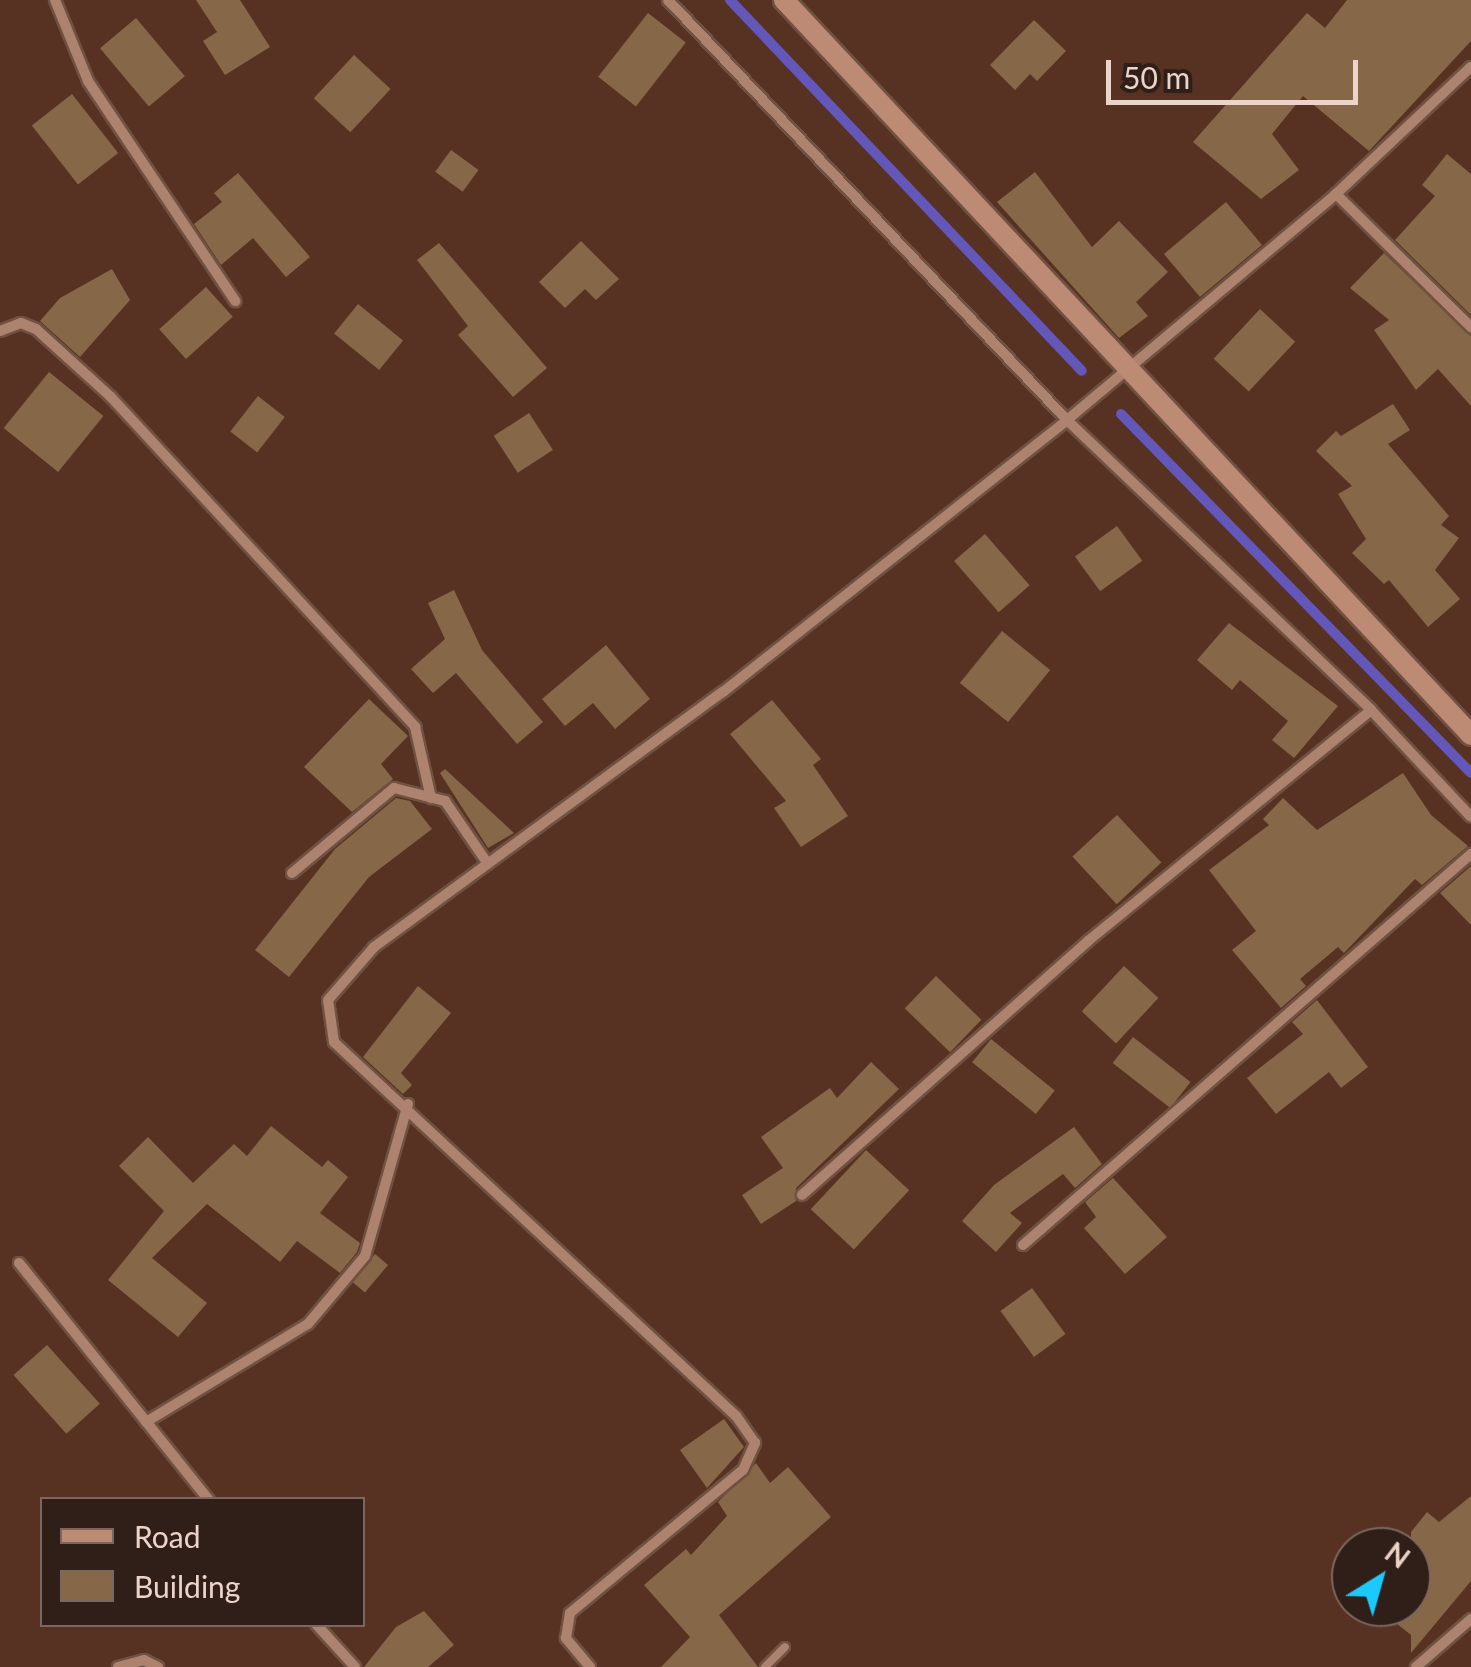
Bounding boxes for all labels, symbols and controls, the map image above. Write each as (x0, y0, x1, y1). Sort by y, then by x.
scale bar (1111, 40, 1364, 102)
text: 50 m (1123, 59, 1190, 95)
legend (40, 1497, 365, 1627)
text: Road (134, 1518, 201, 1554)
north arrow (1331, 1527, 1431, 1627)
text: N (1379, 1535, 1417, 1575)
text: Building (134, 1568, 240, 1604)

